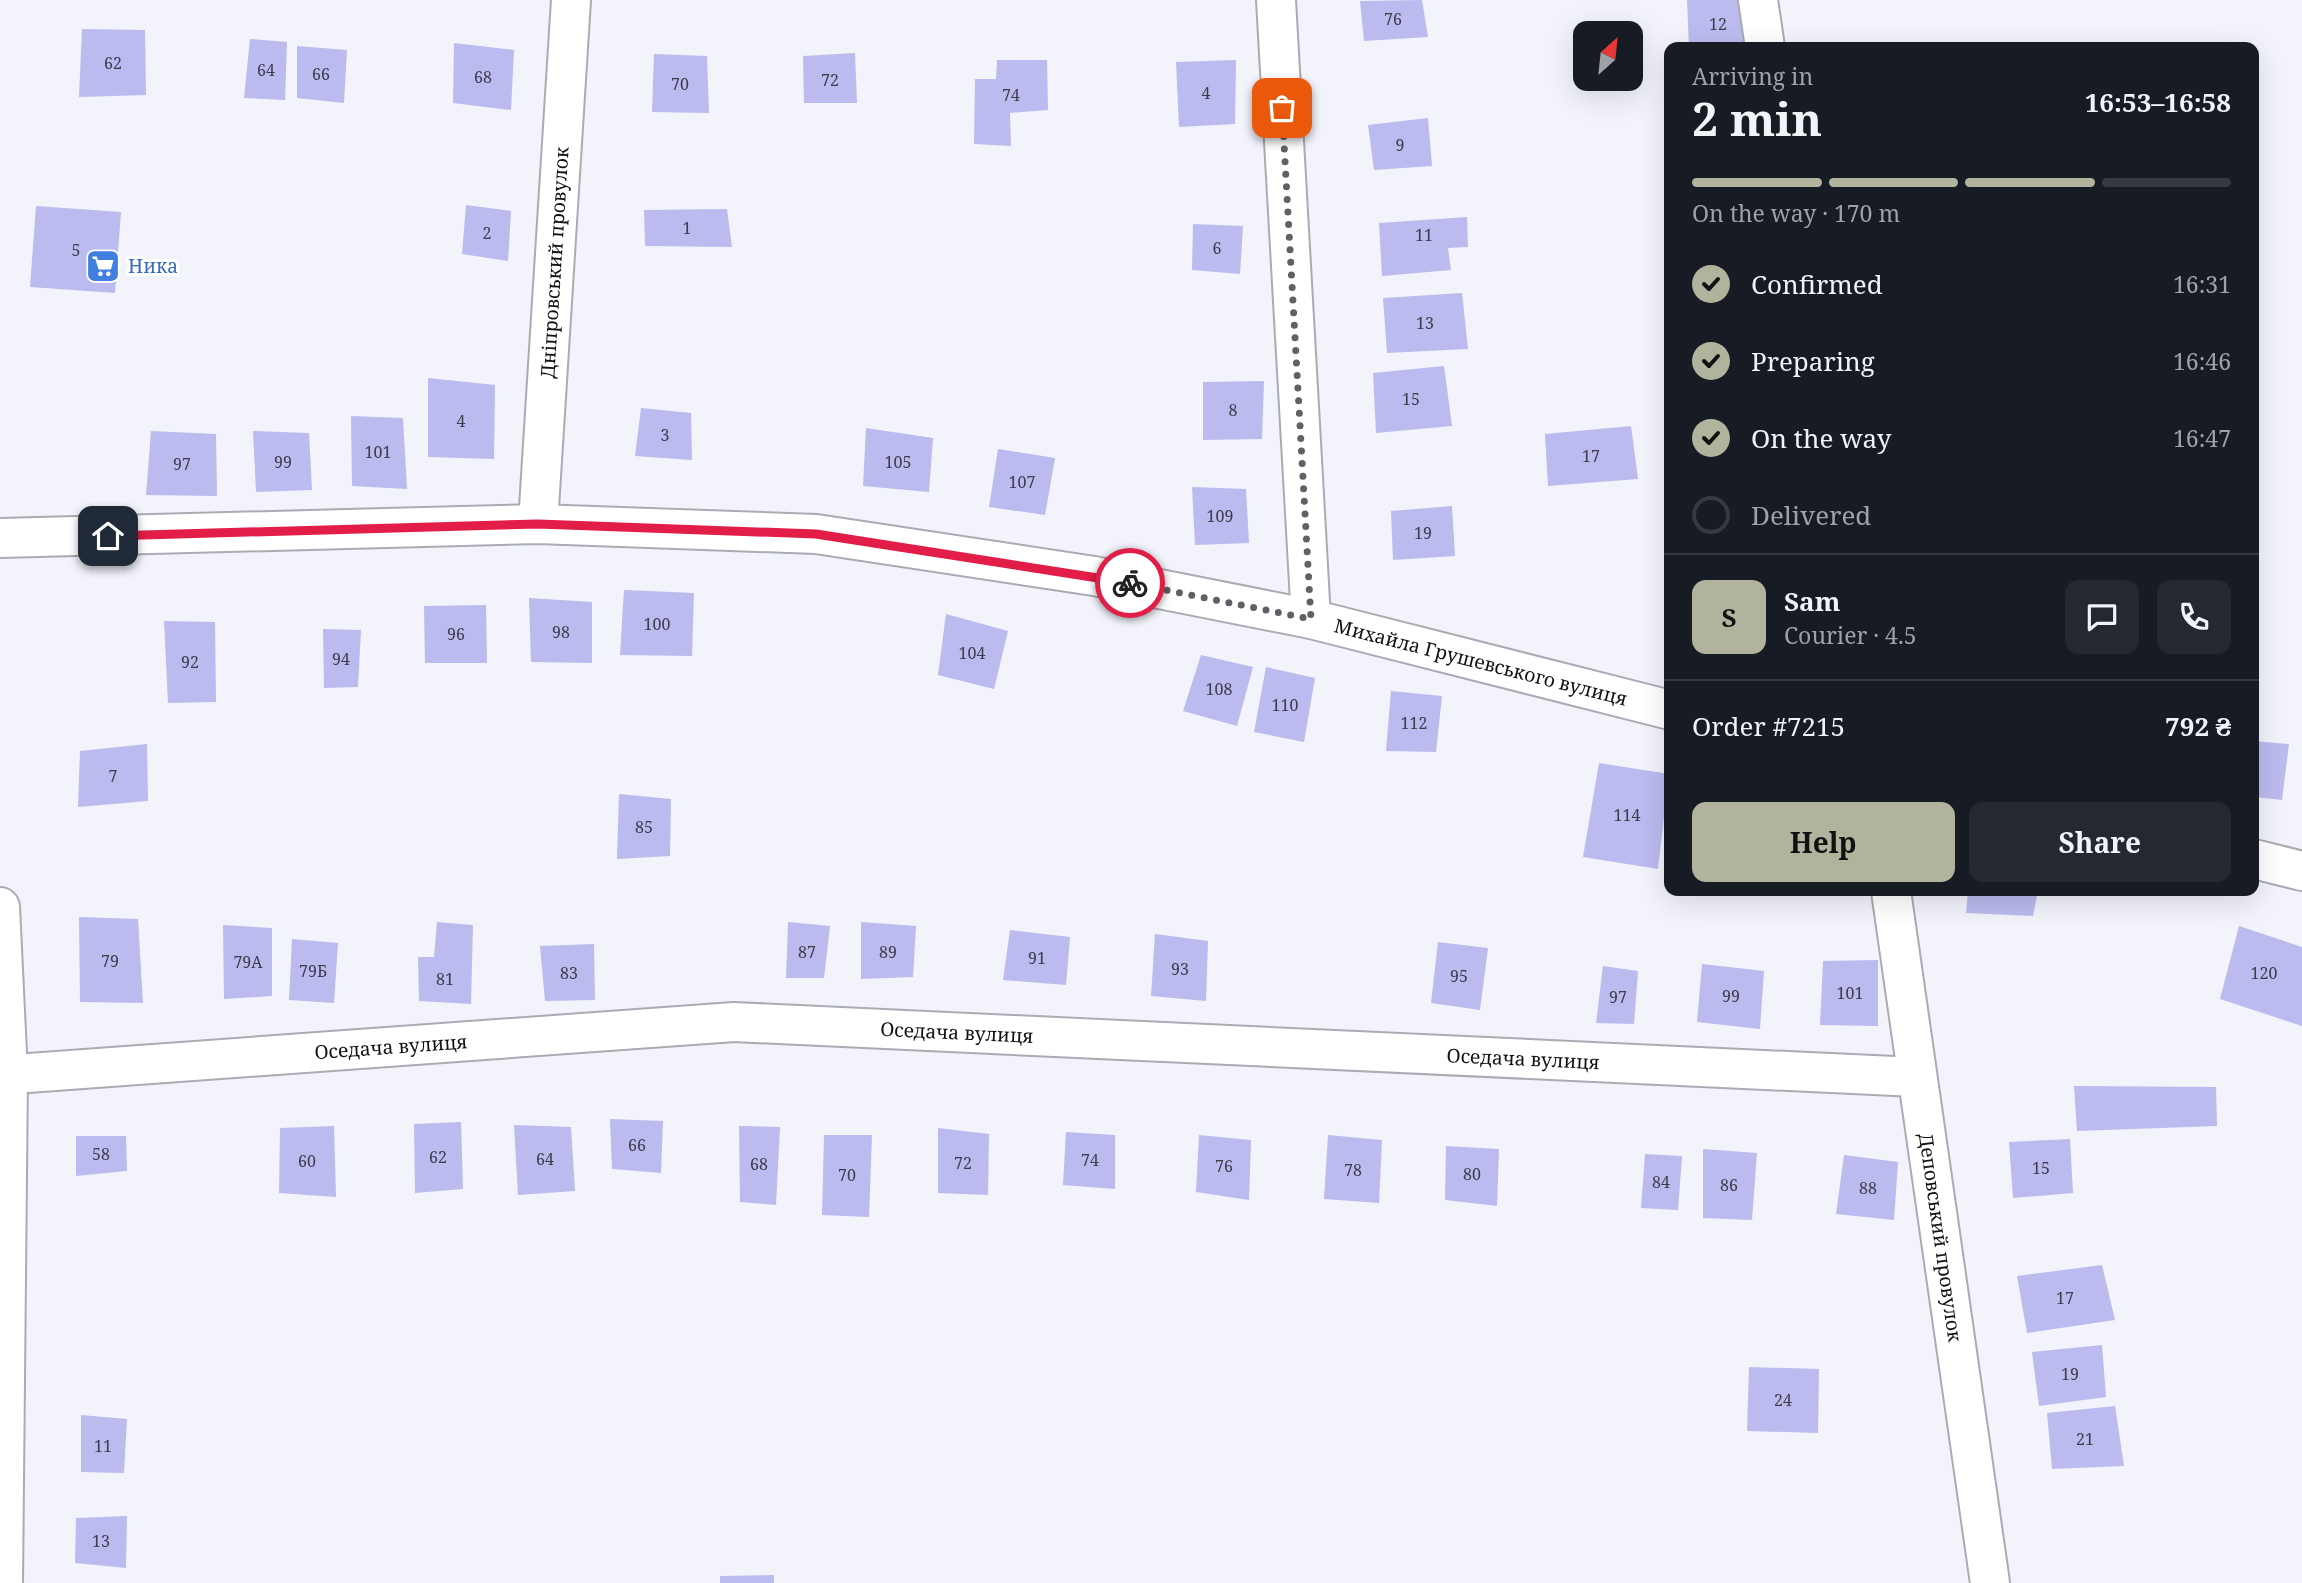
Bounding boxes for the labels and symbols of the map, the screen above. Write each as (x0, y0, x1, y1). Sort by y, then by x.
house number: 76 (1384, 8, 1402, 30)
house number: 12 (1709, 13, 1727, 35)
north arrow (1573, 21, 1643, 91)
house number: 62 (104, 52, 122, 74)
house number: 64 (257, 59, 275, 81)
house number: 66 (312, 63, 330, 85)
house number: 68 (474, 66, 492, 88)
house number: 72 (821, 69, 839, 91)
house number: 70 (671, 73, 689, 95)
pin (1252, 78, 1312, 138)
house number: 4 (1202, 82, 1211, 104)
house number: 74 (1002, 84, 1020, 106)
house number: 9 (1396, 134, 1404, 156)
street label: Дніпровський провулок (534, 145, 575, 379)
house number: 1 (683, 217, 691, 239)
house number: 2 (483, 222, 491, 244)
house number: 11 (1415, 224, 1433, 246)
house number: 6 (1213, 237, 1222, 259)
house number: 5 (72, 239, 80, 261)
supermarket icon: Ника (84, 247, 122, 285)
place label: Ника (128, 253, 178, 279)
house number: 13 (1416, 312, 1434, 334)
house number: 15 (1402, 388, 1420, 410)
house number: 8 (1229, 399, 1238, 421)
house number: 4 (457, 410, 466, 432)
house number: 3 (661, 424, 670, 446)
house number: 101 (365, 441, 391, 463)
house number: 17 (1582, 445, 1600, 467)
house number: 99 (274, 451, 292, 473)
house number: 105 (885, 451, 911, 473)
house number: 97 (173, 453, 191, 475)
house number: 107 (1009, 471, 1035, 493)
house number: 109 (1207, 505, 1233, 527)
pin (78, 506, 138, 566)
house number: 19 (1414, 522, 1432, 544)
courier (1095, 548, 1165, 618)
street label: Михайла Грушевського вулиця (1332, 612, 1630, 712)
house number: 100 (644, 613, 670, 635)
house number: 98 (552, 621, 570, 643)
house number: 96 (447, 623, 465, 645)
house number: 104 (959, 642, 985, 664)
house number: 94 (332, 648, 350, 670)
house number: 92 (181, 651, 199, 673)
house number: 108 (1206, 678, 1232, 700)
house number: 110 (1272, 694, 1298, 716)
house number: 112 (1401, 712, 1427, 734)
house number: 7 (109, 765, 118, 787)
house number: 114 (1614, 804, 1640, 826)
house number: 85 (635, 816, 653, 838)
house number: 87 (798, 941, 816, 963)
house number: 89 (879, 941, 897, 963)
house number: 91 (1028, 947, 1046, 969)
house number: 79 (101, 950, 119, 972)
house number: 79А (233, 951, 263, 973)
house number: 93 (1171, 958, 1189, 980)
house number: 79Б (299, 960, 327, 982)
house number: 83 (560, 962, 578, 984)
house number: 120 (2251, 962, 2277, 984)
house number: 95 (1450, 965, 1468, 987)
house number: 81 (436, 968, 454, 990)
house number: 101 (1837, 982, 1863, 1004)
house number: 99 (1722, 985, 1740, 1007)
house number: 97 (1609, 986, 1627, 1008)
street label: Оседача вулиця (880, 1016, 1034, 1049)
street label: Оседача вулиця (314, 1028, 468, 1065)
street label: Оседача вулиця (1446, 1042, 1601, 1075)
street label: Деповський провулок (1913, 1131, 1968, 1344)
house number: 66 (628, 1134, 646, 1156)
house number: 58 (92, 1143, 110, 1165)
house number: 62 (429, 1146, 447, 1168)
house number: 64 (536, 1148, 554, 1170)
house number: 74 (1081, 1149, 1099, 1171)
house number: 60 (298, 1150, 316, 1172)
house number: 72 (954, 1152, 972, 1174)
house number: 68 (750, 1153, 768, 1175)
house number: 76 (1215, 1155, 1233, 1177)
house number: 15 (2032, 1157, 2050, 1179)
house number: 78 (1344, 1159, 1362, 1181)
house number: 80 (1463, 1163, 1481, 1185)
house number: 70 (838, 1164, 856, 1186)
house number: 84 (1652, 1171, 1670, 1193)
house number: 86 (1720, 1174, 1738, 1196)
house number: 88 (1859, 1177, 1877, 1199)
house number: 17 (2056, 1287, 2074, 1309)
house number: 19 (2061, 1363, 2079, 1385)
house number: 24 (1774, 1389, 1792, 1411)
house number: 21 (2076, 1428, 2094, 1450)
house number: 11 (94, 1435, 112, 1457)
house number: 13 (92, 1530, 110, 1552)

